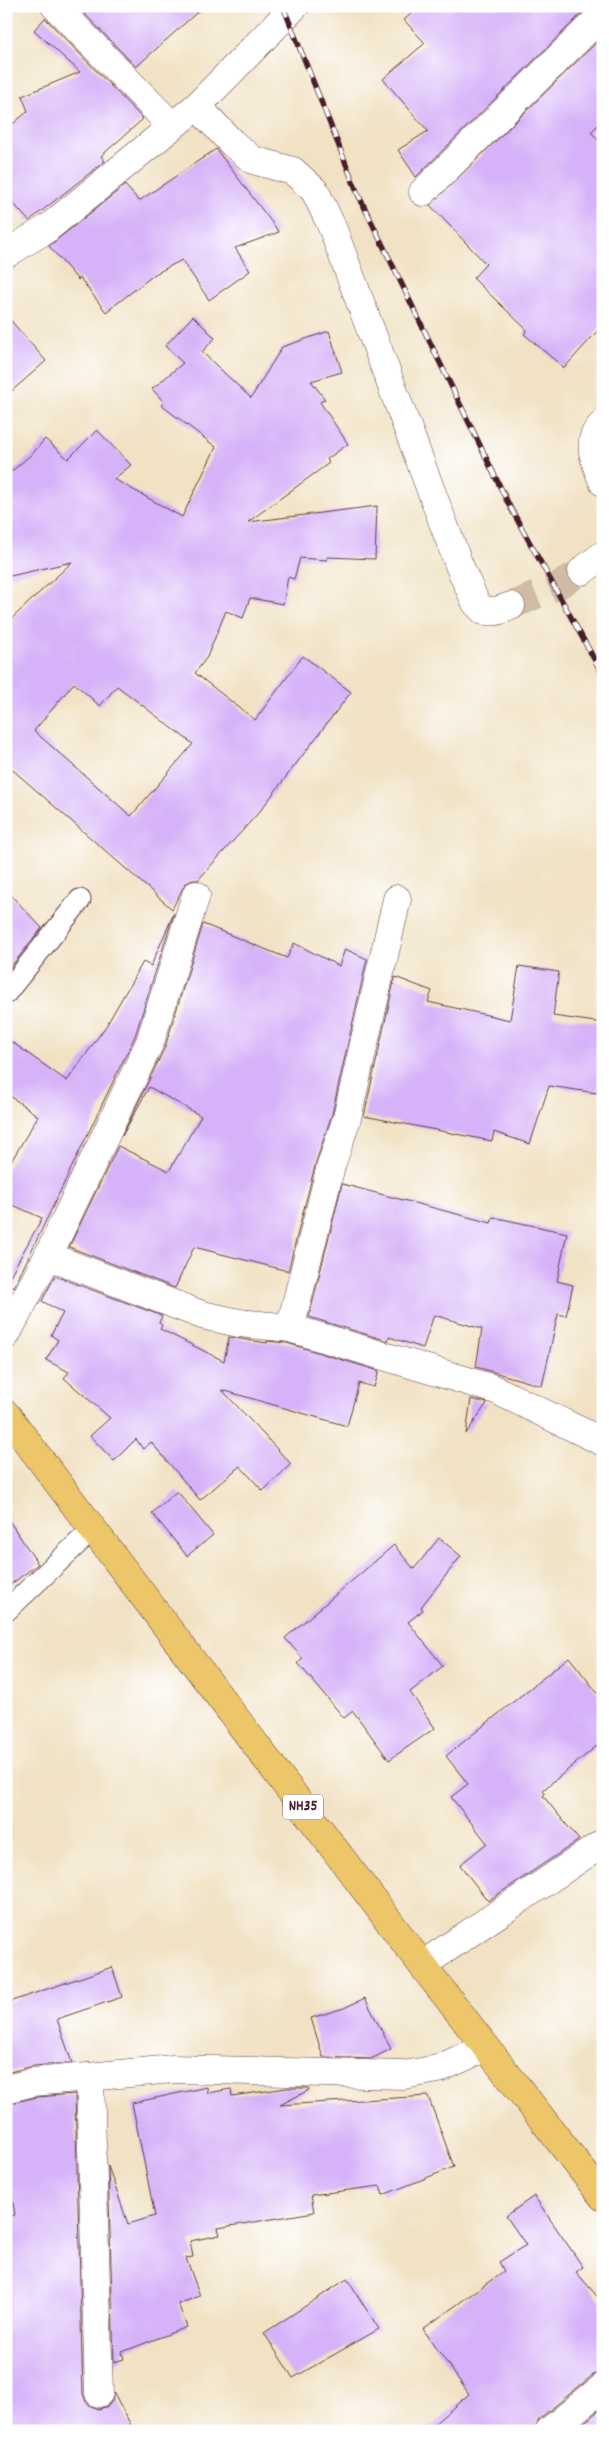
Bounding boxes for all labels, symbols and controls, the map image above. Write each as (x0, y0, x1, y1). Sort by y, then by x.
road number: NH35 (283, 1794, 323, 1820)

